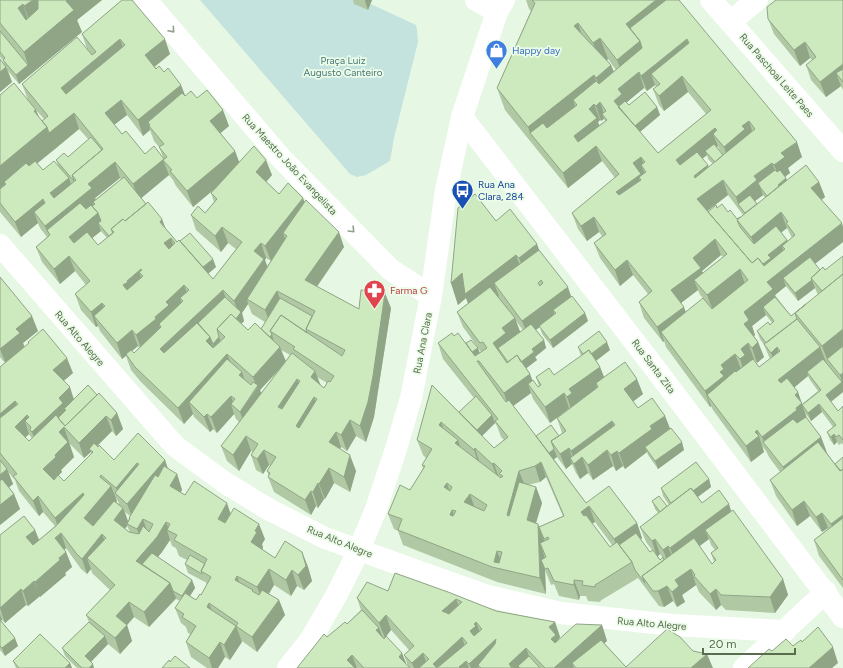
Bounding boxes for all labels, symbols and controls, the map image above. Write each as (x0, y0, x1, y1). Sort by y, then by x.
one-way arrow (167, 25, 174, 32)
street label: Rua Paschoal Leite Paes (737, 31, 817, 120)
shop icon: Happy day (483, 37, 509, 70)
place label: Happy day (512, 44, 561, 57)
park label: Praça Luiz Augusto Canteiro (303, 54, 383, 79)
street label: Rua Maestro João Evangelista (239, 111, 340, 218)
bus stop icon: Rua Ana Clara, 284 (449, 177, 475, 210)
place label: Rua Ana Clara, 284 (478, 178, 524, 203)
one-way arrow (347, 225, 355, 233)
pharmacy icon: Farma G (362, 277, 388, 310)
place label: Farma G (390, 284, 428, 297)
street label: Rua Alto Alegre (52, 308, 108, 369)
street label: Rua Ana Clara (410, 311, 435, 375)
street label: Rua Santa Zita (629, 336, 678, 396)
street label: Rua Alto Alegre (305, 522, 375, 561)
street label: Rua Alto Alegre (617, 614, 688, 633)
scale bar (703, 630, 795, 656)
text: 20 m (709, 637, 737, 651)

